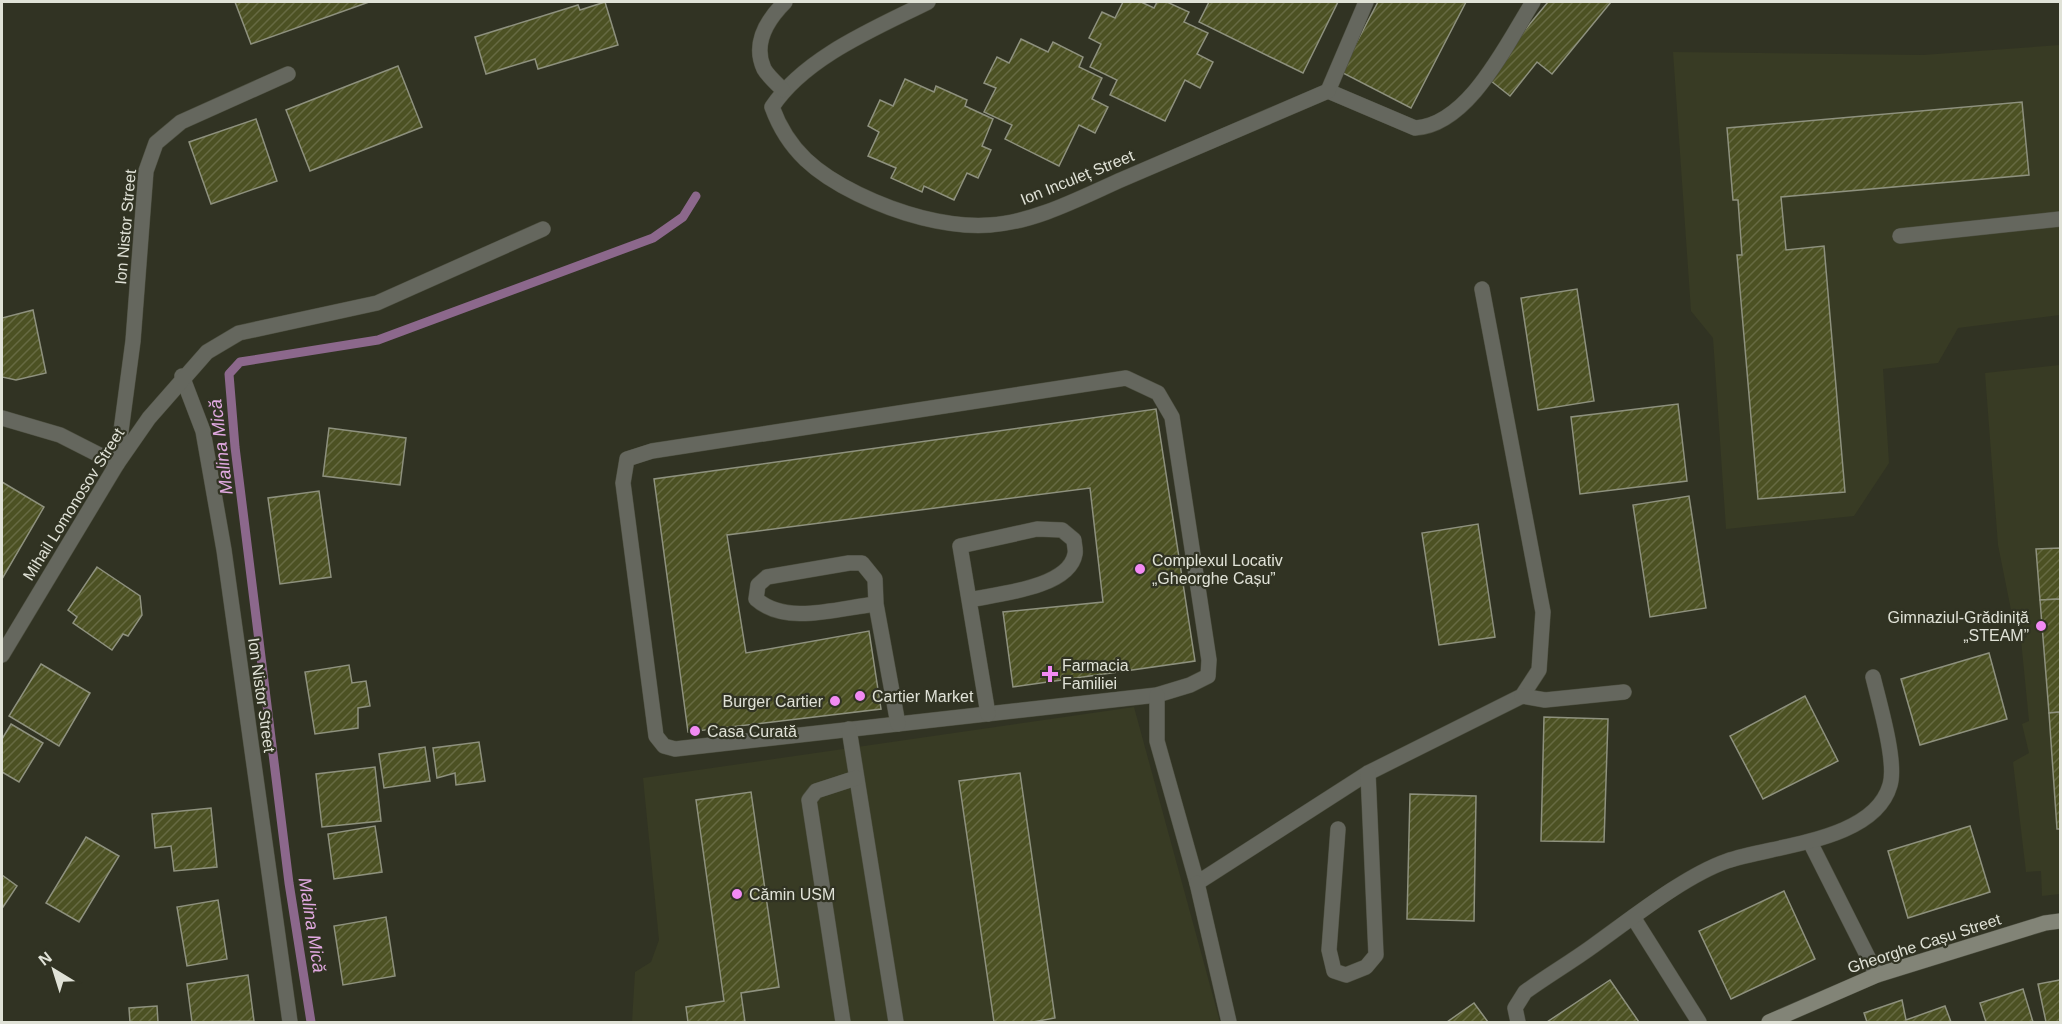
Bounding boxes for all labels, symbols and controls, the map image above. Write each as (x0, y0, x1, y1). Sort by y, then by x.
street label: Ion Inculeț Street (1018, 147, 1137, 208)
street label: Ion Nistor Street (112, 168, 139, 285)
water label: Malina Mică (205, 398, 237, 496)
street label: Mihail Lomonosov Street (20, 425, 128, 583)
place label: Complexul Locativ „Gheorghe Cașu” (1152, 552, 1283, 587)
marker: Complexul Locativ „Gheorghe Cașu” (1133, 562, 1147, 576)
place label: Gimnaziul-Grădiniță „STEAM” (1888, 609, 2029, 644)
marker: Gimnaziul-Grădiniță „STEAM” (2034, 619, 2048, 633)
street label: Ion Nistor Street (245, 637, 278, 754)
place label: Farmacia Familiei (1062, 657, 1129, 692)
marker: Farmacia Familiei (1043, 667, 1057, 681)
place label: Cartier Market (872, 688, 974, 705)
marker: Cartier Market (853, 689, 867, 703)
place label: Burger Cartier (723, 693, 824, 710)
marker: Burger Cartier (828, 694, 842, 708)
place label: Casa Curată (707, 723, 797, 740)
marker: Casa Curată (688, 724, 702, 738)
water label: Malina Mică (295, 876, 329, 974)
place label: Cămin USM (749, 886, 835, 903)
marker: Cămin USM (730, 887, 744, 901)
street label: Gheorghe Cașu Street (1845, 910, 2003, 976)
north arrow (24, 940, 84, 1000)
text: N (35, 948, 55, 969)

